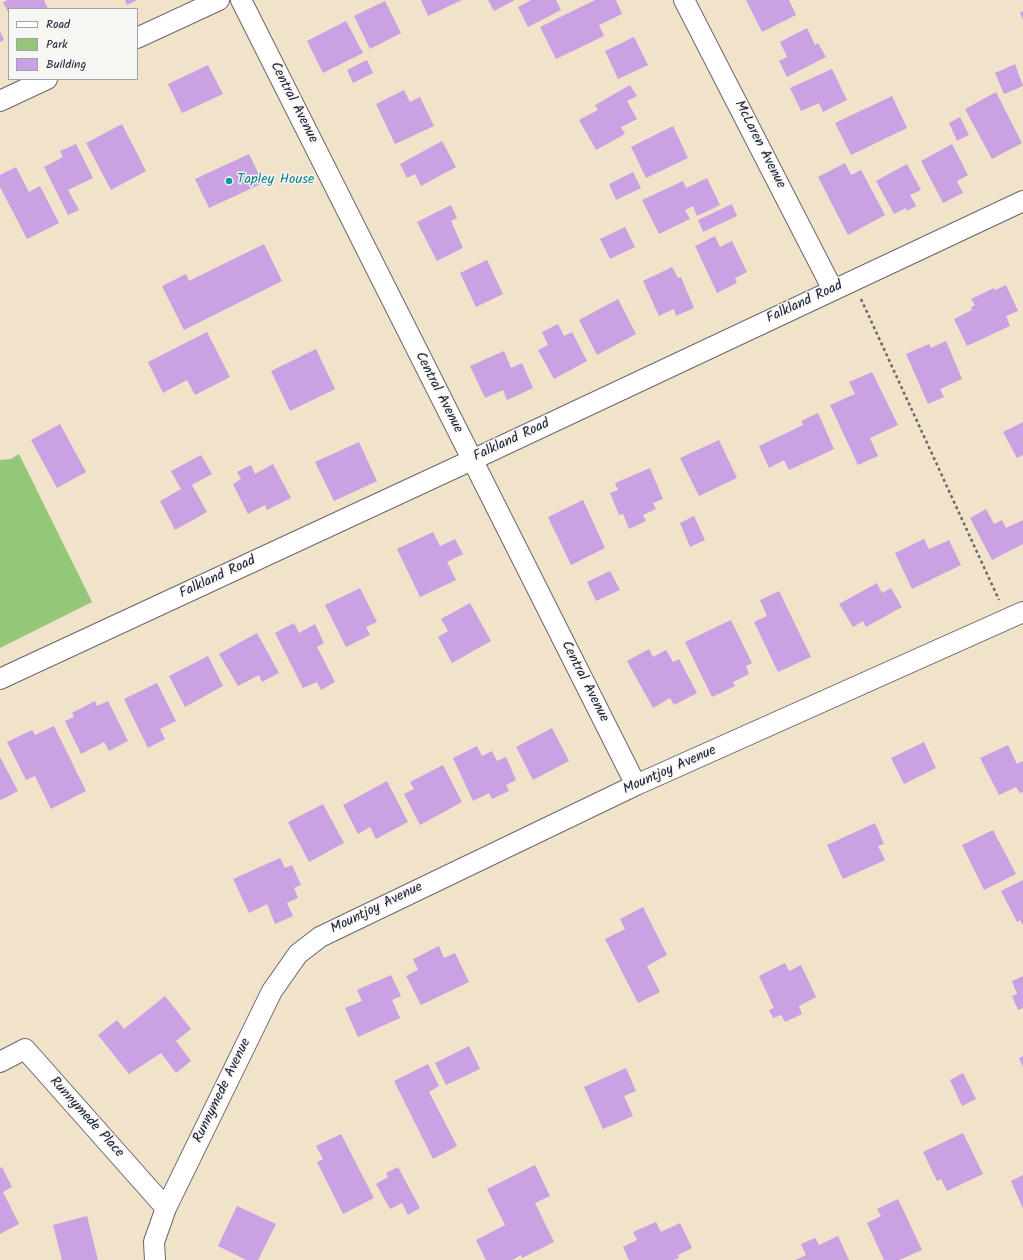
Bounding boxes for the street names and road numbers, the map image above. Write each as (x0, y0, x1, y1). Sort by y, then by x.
street label: Central Avenue (265, 60, 321, 146)
street label: McLaren Avenue (730, 98, 788, 192)
street label: Falkland Road (764, 278, 846, 328)
street label: Central Avenue (410, 350, 466, 436)
street label: Falkland Road (471, 416, 553, 466)
street label: Falkland Road (177, 553, 259, 603)
street label: Central Avenue (556, 639, 612, 725)
street label: Mountjoy Avenue (621, 743, 719, 799)
street label: Mountjoy Avenue (328, 879, 426, 939)
street label: Runnymede Avenue (190, 1036, 256, 1146)
street label: Runnymede Place (45, 1074, 127, 1162)

